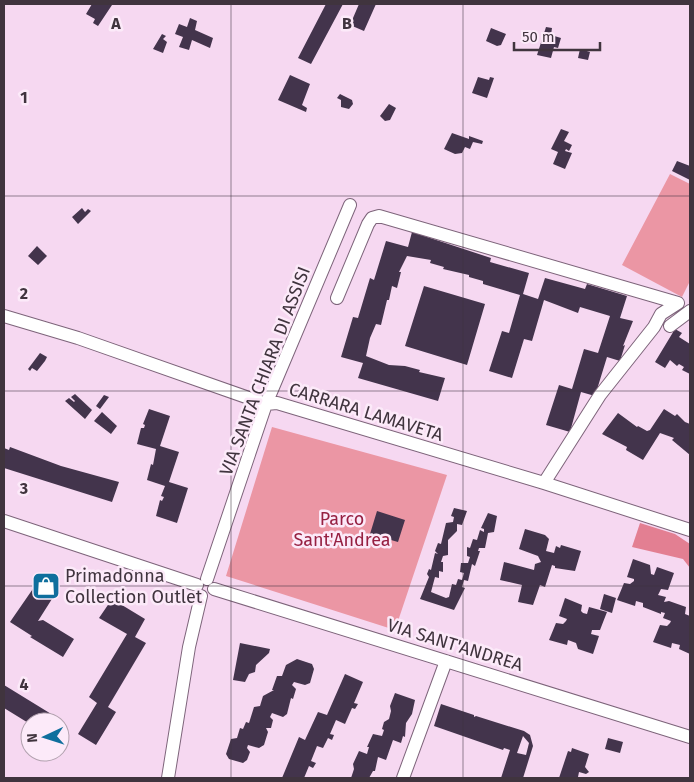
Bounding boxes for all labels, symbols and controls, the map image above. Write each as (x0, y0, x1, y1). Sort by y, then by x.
text: A (110, 14, 121, 33)
text: B (342, 14, 352, 33)
scale bar (514, 20, 600, 52)
text: 50 m (522, 28, 555, 46)
text: 1 (20, 88, 28, 107)
street label: VIA SANTA CHIARA DI ASSISI (215, 263, 315, 479)
text: 2 (20, 284, 28, 303)
street label: CARRARA LAMAVETA (286, 378, 446, 446)
text: 3 (19, 479, 28, 498)
park label: Parco Sant'Andrea (293, 508, 391, 551)
place label: Primadonna Collection Outlet (65, 565, 203, 608)
shop icon: Primadonna Collection Outlet (31, 571, 61, 601)
street label: VIA SANT'ANDREA (385, 614, 526, 676)
text: 4 (19, 675, 29, 694)
north arrow (20, 712, 70, 762)
text: N (24, 733, 41, 743)

